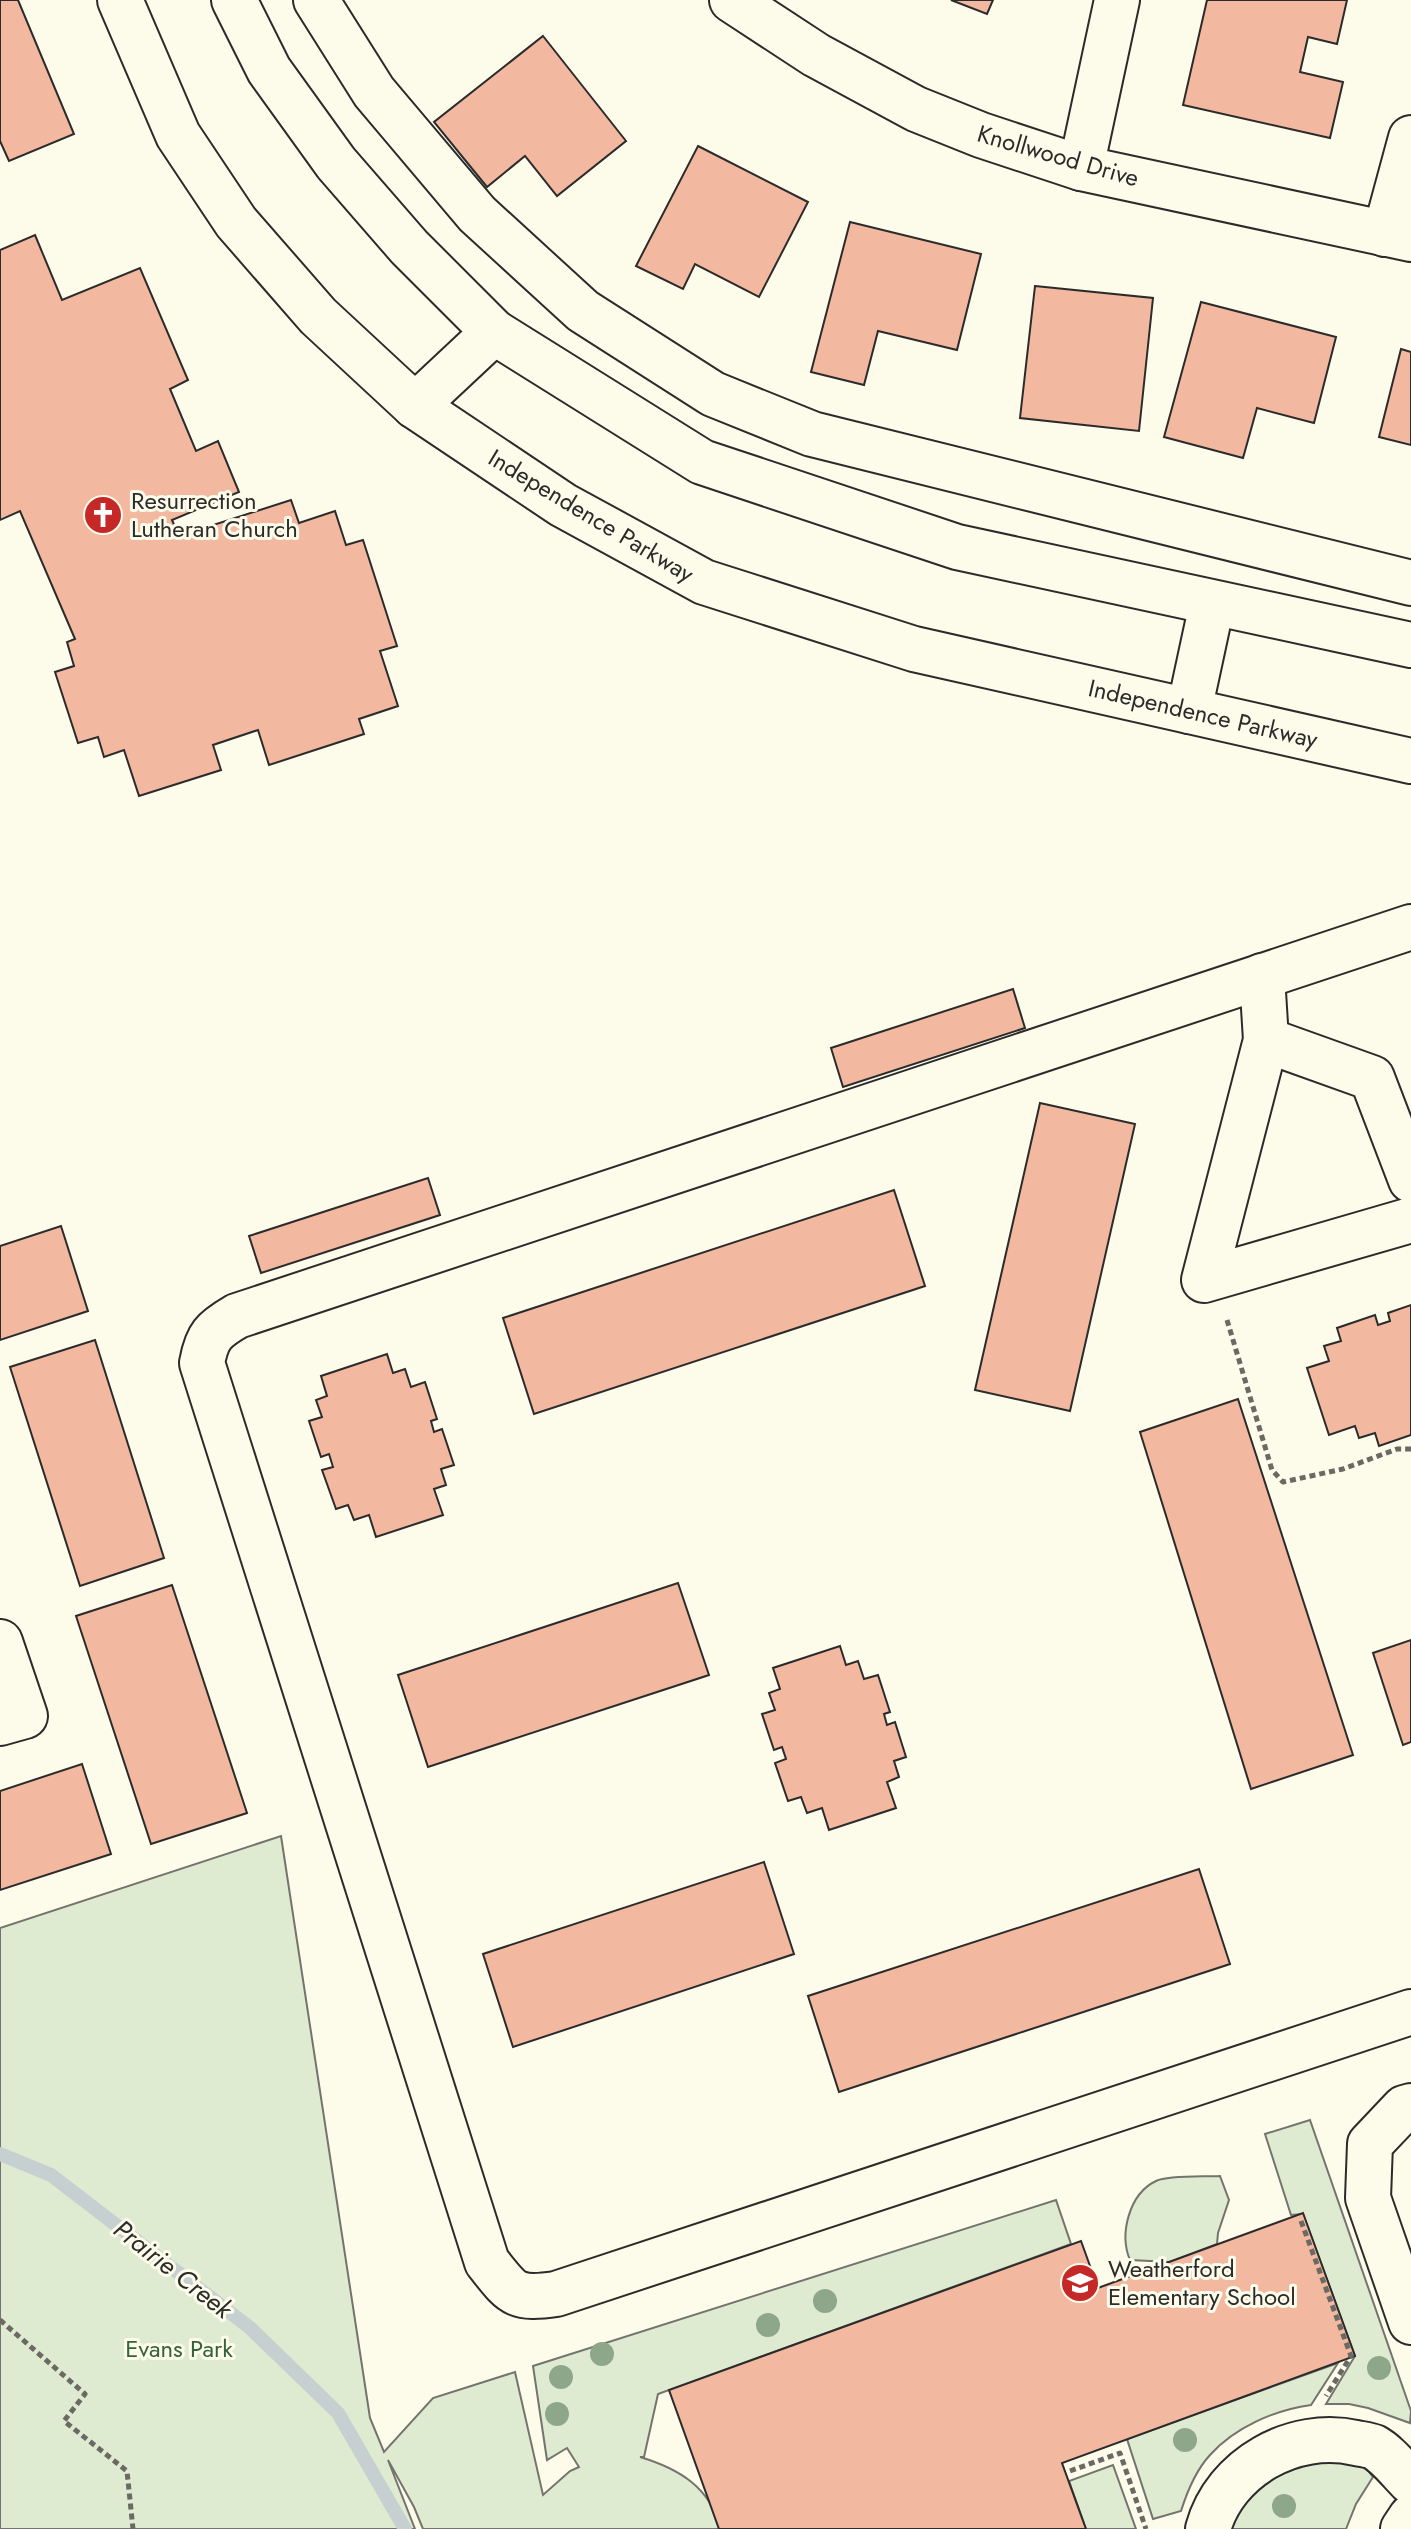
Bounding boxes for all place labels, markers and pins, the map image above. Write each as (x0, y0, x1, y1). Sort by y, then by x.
place label: Resurrection Lutheran Church (131, 483, 298, 546)
church icon: Resurrection Lutheran Church (82, 494, 124, 536)
place label: Weatherford Elementary School (1108, 2251, 1296, 2314)
school or university icon: Weatherford Elementary School (1059, 2262, 1101, 2304)

